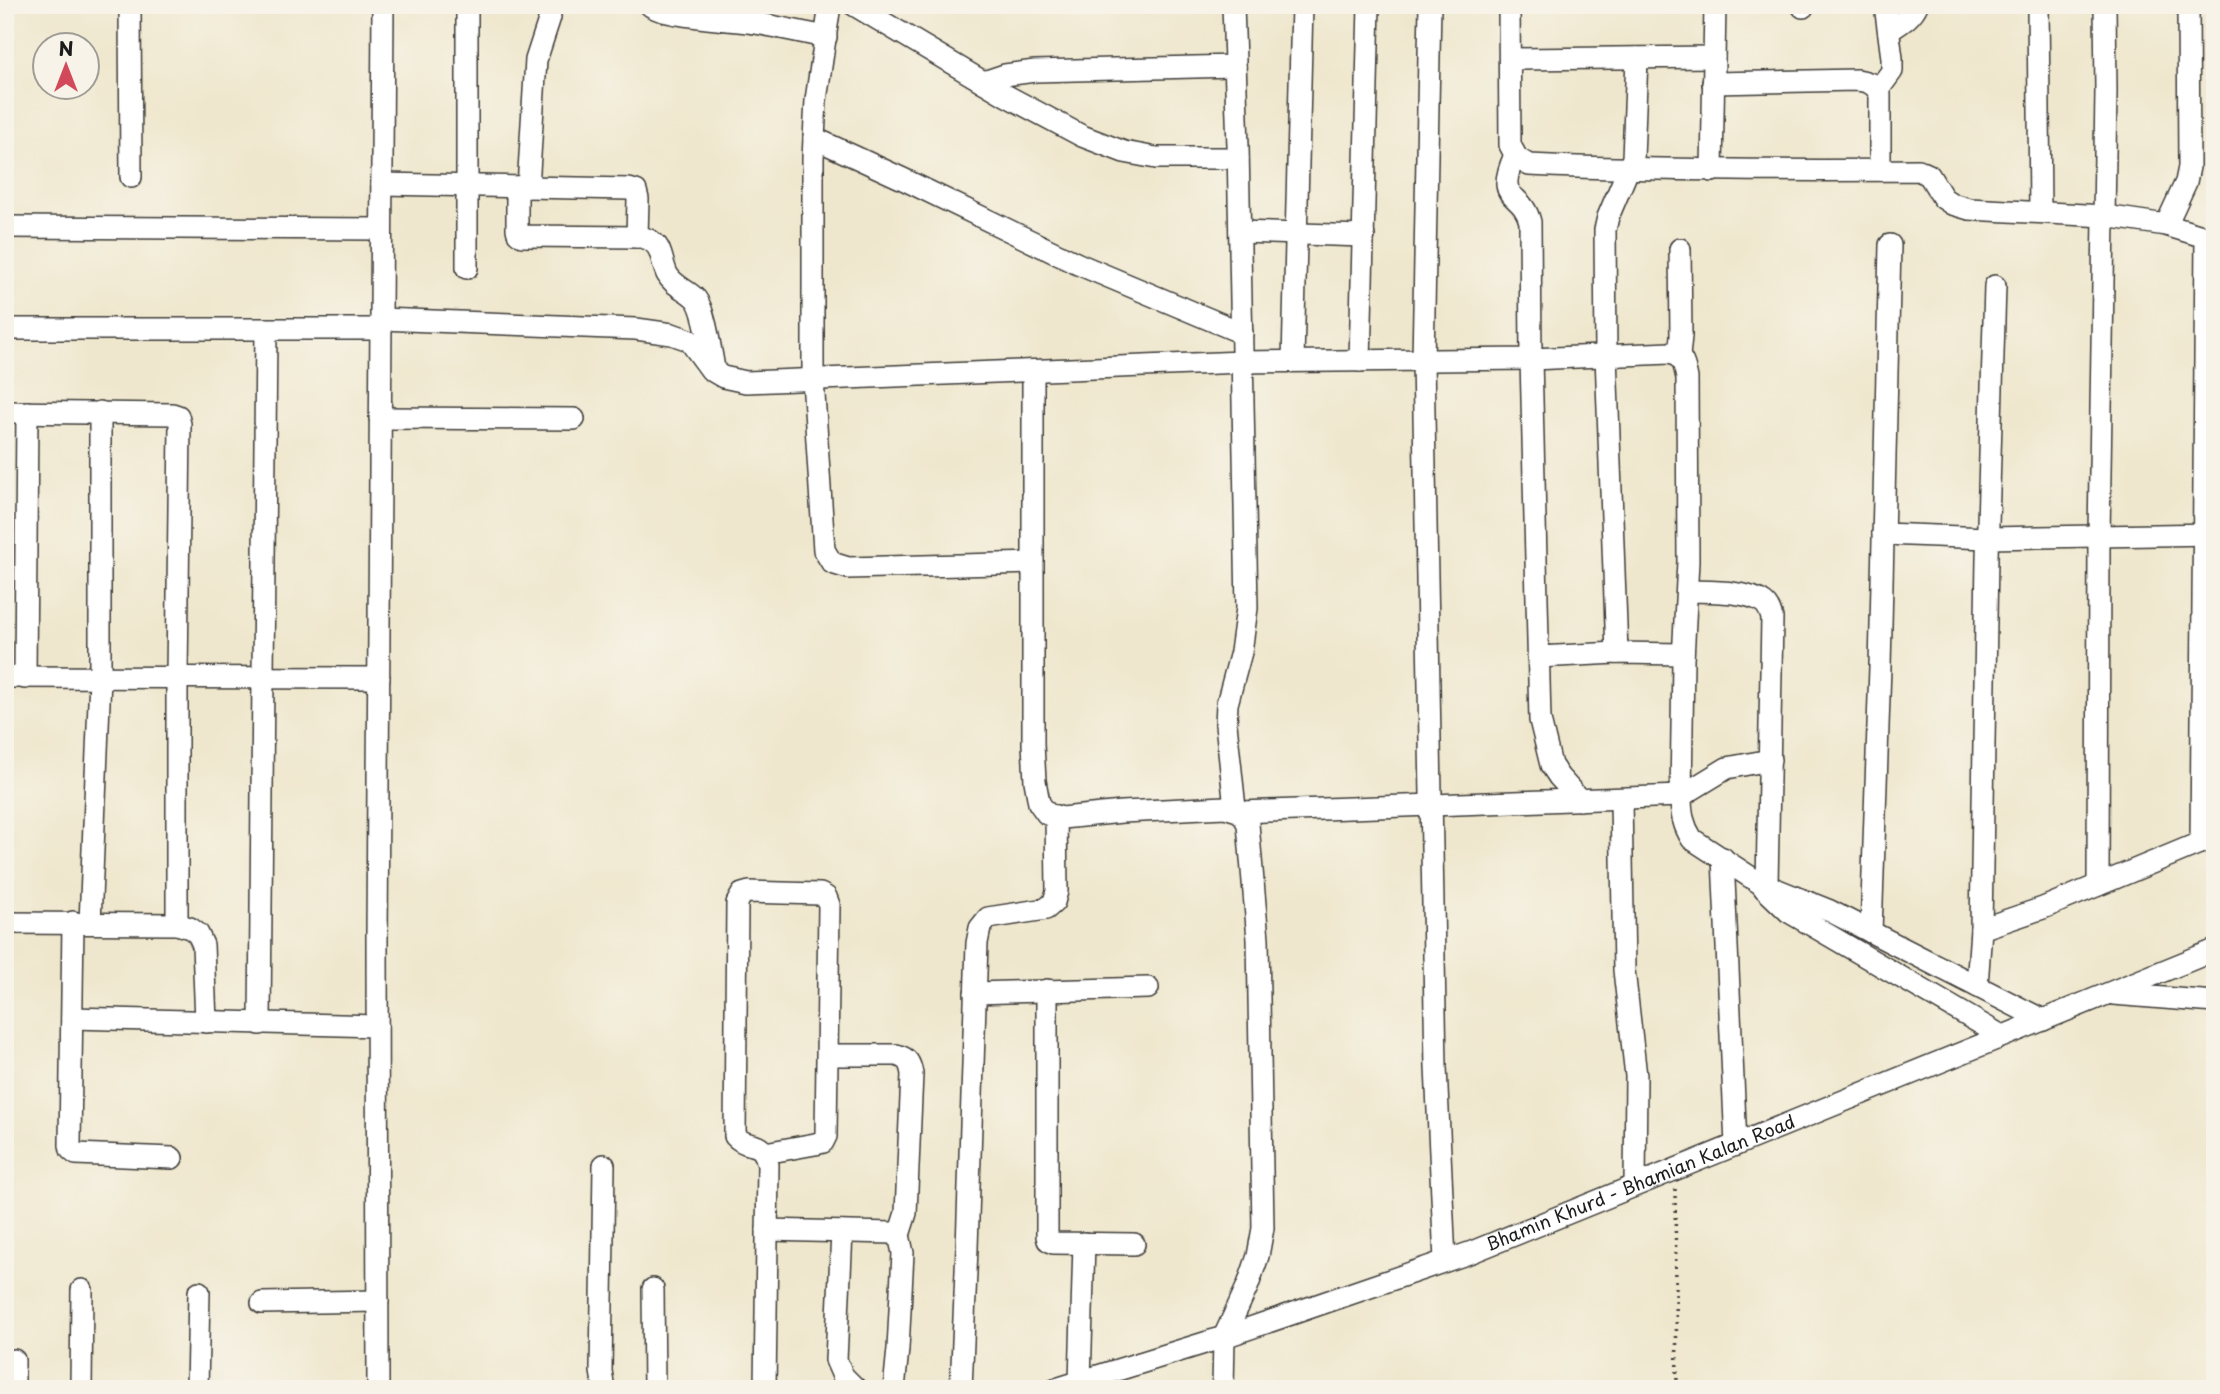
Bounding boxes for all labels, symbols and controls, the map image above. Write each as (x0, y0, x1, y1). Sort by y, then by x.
north arrow (32, 32, 102, 102)
text: N (58, 34, 74, 62)
street label: Bhamin Khurd - Bhamian Kalan Road (1481, 1107, 1799, 1257)

